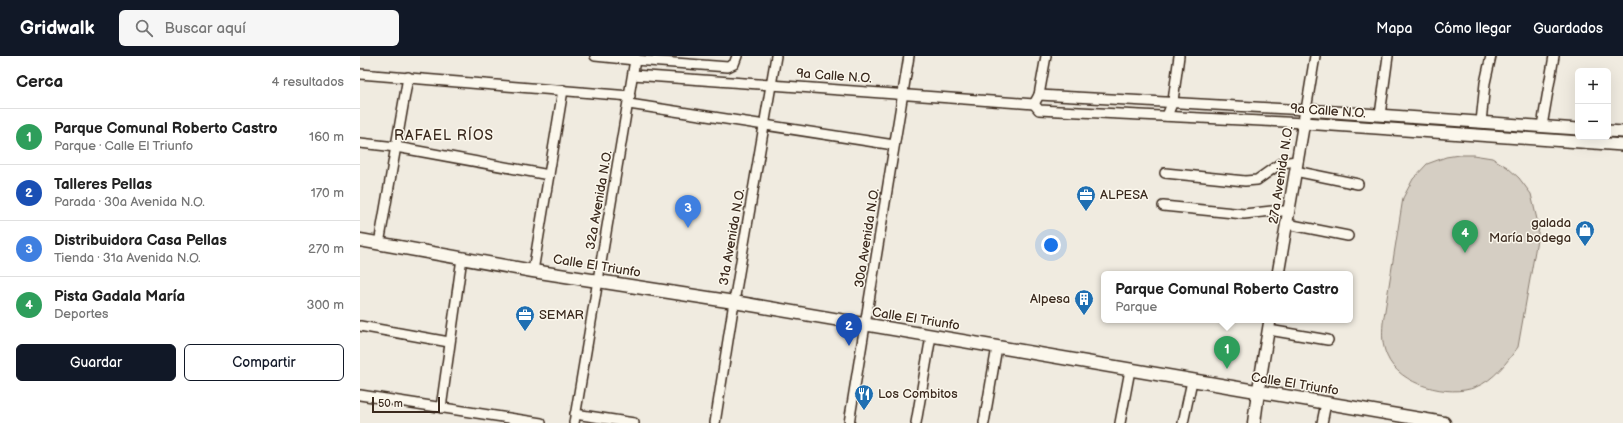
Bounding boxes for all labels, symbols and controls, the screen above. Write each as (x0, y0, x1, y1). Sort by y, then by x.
search box (119, 10, 399, 46)
text: Gridwalk (20, 17, 95, 40)
icon: search (133, 17, 155, 39)
text: Buscar aquí (165, 19, 246, 38)
text: Mapa (1376, 20, 1412, 37)
text: Cómo llegar (1434, 20, 1511, 37)
text: Guardados (1533, 20, 1603, 37)
street label: 9a Calle N.O. (796, 65, 873, 87)
map controls (1575, 68, 1611, 140)
button: + (1575, 68, 1611, 104)
text: Cerca (16, 72, 63, 92)
text: 4 resultados (272, 74, 344, 90)
street label: 9a Calle N.O. (1290, 100, 1367, 122)
button: − (1575, 104, 1611, 140)
text: Parque Comunal Roberto Castro (54, 119, 278, 138)
street label: 27a Avenida N.O. (1265, 124, 1297, 225)
district label: RAFAEL RÍOS (394, 126, 494, 144)
text: 1 (26, 129, 32, 145)
text: 160 m (309, 129, 344, 145)
text: Parque · Calle El Triunfo (54, 138, 193, 154)
street label: 32a Avenida N.O. (582, 149, 616, 251)
text: Talleres Pellas (54, 175, 152, 194)
office icon: ALPESA (1075, 184, 1097, 212)
text: 2 (25, 185, 33, 201)
text: 170 m (311, 185, 344, 201)
street label: 31a Avenida N.O. (716, 187, 748, 287)
street label: 30a Avenida N.O. (851, 187, 883, 289)
place label: ALPESA (1100, 187, 1148, 203)
text: Parada · 30a Avenida N.O. (54, 194, 205, 210)
pin: 3 (675, 195, 701, 228)
place label: galada María bodega (1489, 215, 1571, 246)
shop icon: galada María bodega (1574, 219, 1596, 247)
pin: 4 (1452, 220, 1478, 253)
text: Distribuidora Casa Pellas (54, 231, 227, 250)
your location (1041, 235, 1061, 255)
text: 3 (25, 241, 33, 257)
text: 270 m (308, 241, 344, 257)
text: Tienda · 31a Avenida N.O. (54, 250, 201, 266)
street label: Calle El Triunfo (552, 251, 642, 281)
popup (1101, 271, 1353, 323)
text: Parque Comunal Roberto Castro (1115, 280, 1339, 299)
text: Pista Gadala María (54, 287, 185, 306)
building icon: Alpesa (1073, 288, 1095, 316)
place label: Alpesa (1030, 291, 1070, 307)
text: 4 (25, 297, 33, 313)
text: 300 m (306, 297, 344, 313)
text: Parque (1115, 299, 1157, 315)
office icon: SEMAR (514, 304, 536, 332)
street label: Calle El Triunfo (871, 304, 961, 334)
text: Deportes (54, 306, 109, 322)
place label: SEMAR (539, 307, 584, 323)
pin: 2 (836, 313, 862, 346)
pin: 1 (1214, 336, 1240, 369)
button: Guardar (16, 344, 176, 381)
button: Compartir (184, 344, 344, 381)
street label: Calle El Triunfo (1250, 369, 1340, 399)
restaurant icon: Los Combitos (853, 383, 875, 411)
place label: Los Combitos (878, 386, 958, 402)
scale bar (372, 395, 440, 414)
text: 50 m (378, 397, 403, 410)

